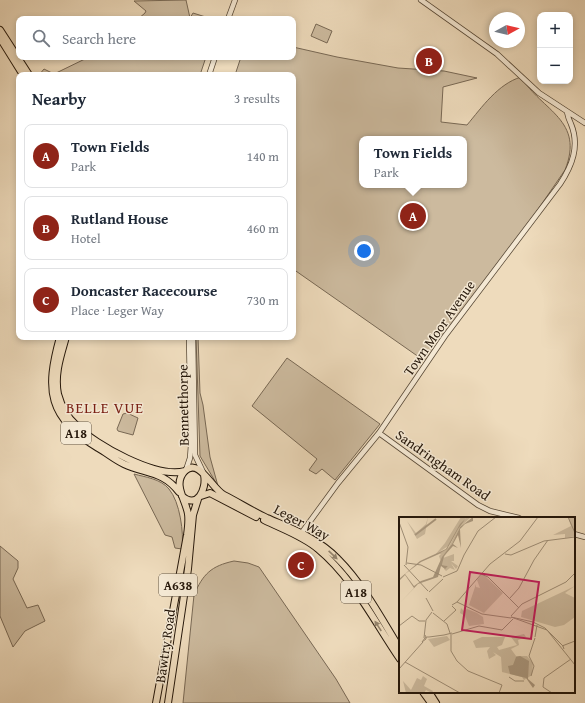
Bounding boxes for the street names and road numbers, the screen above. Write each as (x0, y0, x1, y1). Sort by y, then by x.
street label: Town Moor Avenue (398, 276, 480, 380)
street label: Bennetthorpe (172, 364, 194, 446)
road number: A18 (61, 422, 91, 444)
street label: Sandringham Road (392, 425, 495, 505)
street label: Leger Way (270, 499, 334, 545)
road number: A638 (159, 574, 197, 596)
road number: A18 (341, 581, 371, 603)
street label: Bawtry Road (150, 607, 180, 684)

